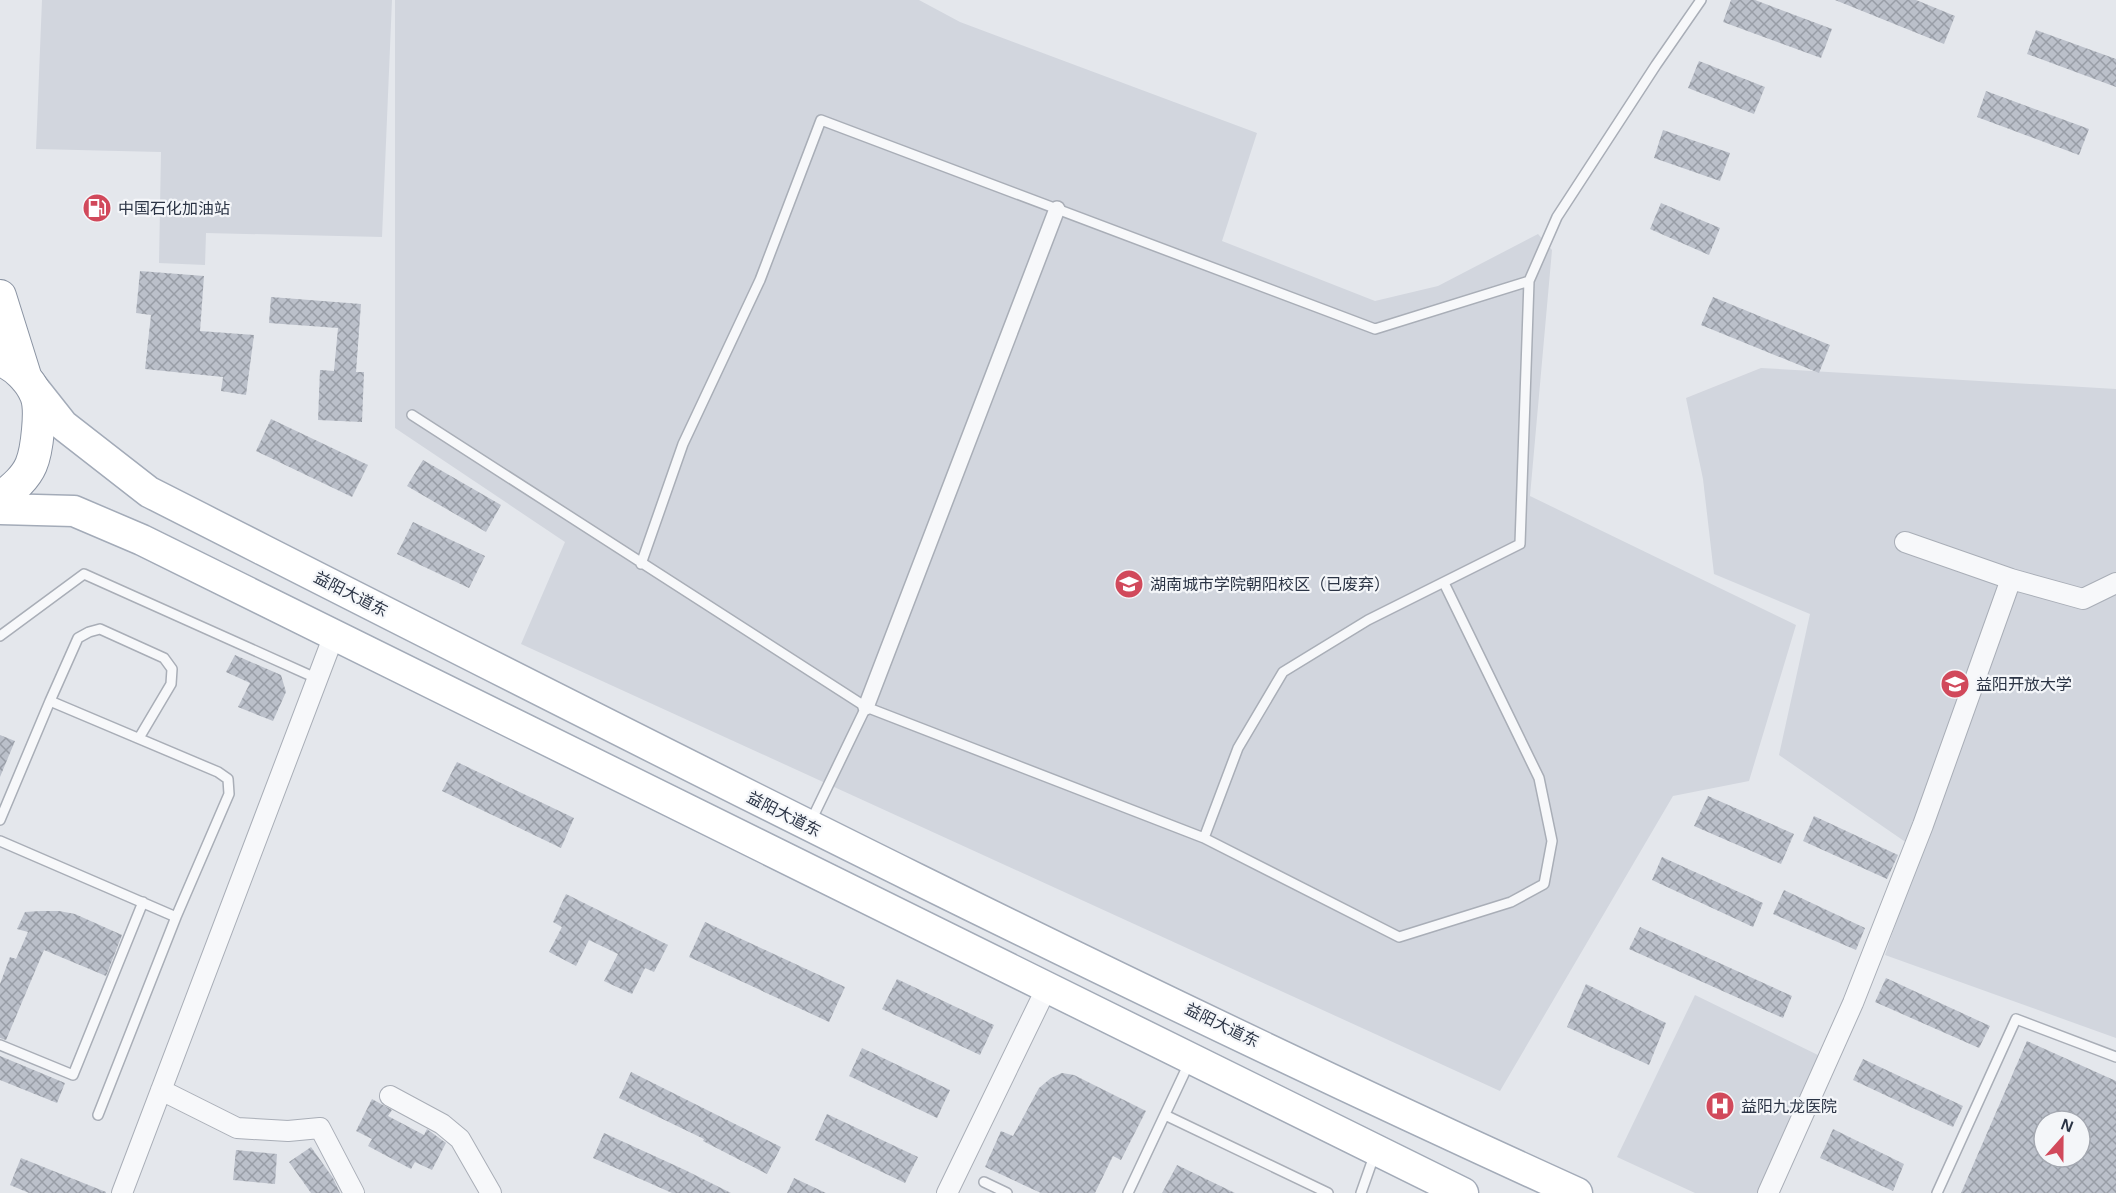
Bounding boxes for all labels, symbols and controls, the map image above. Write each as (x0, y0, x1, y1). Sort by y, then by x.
fuel station icon: 中国石化加油站 (81, 192, 113, 224)
place label: 中国石化加油站 (118, 200, 230, 217)
street label: 益阳大道东 (311, 568, 391, 620)
school or university icon: 湖南城市学院朝阳校区（已废弃） (1113, 568, 1145, 600)
place label: 湖南城市学院朝阳校区（已废弃） (1150, 576, 1390, 593)
school or university icon: 益阳开放大学 (1939, 668, 1971, 700)
place label: 益阳开放大学 (1976, 676, 2072, 693)
street label: 益阳大道东 (744, 788, 824, 840)
street label: 益阳大道东 (1182, 1000, 1262, 1050)
hospital icon: 益阳九龙医院 (1704, 1090, 1736, 1122)
place label: 益阳九龙医院 (1741, 1098, 1837, 1115)
north arrow (2032, 1109, 2092, 1169)
text: N (2059, 1115, 2076, 1135)

